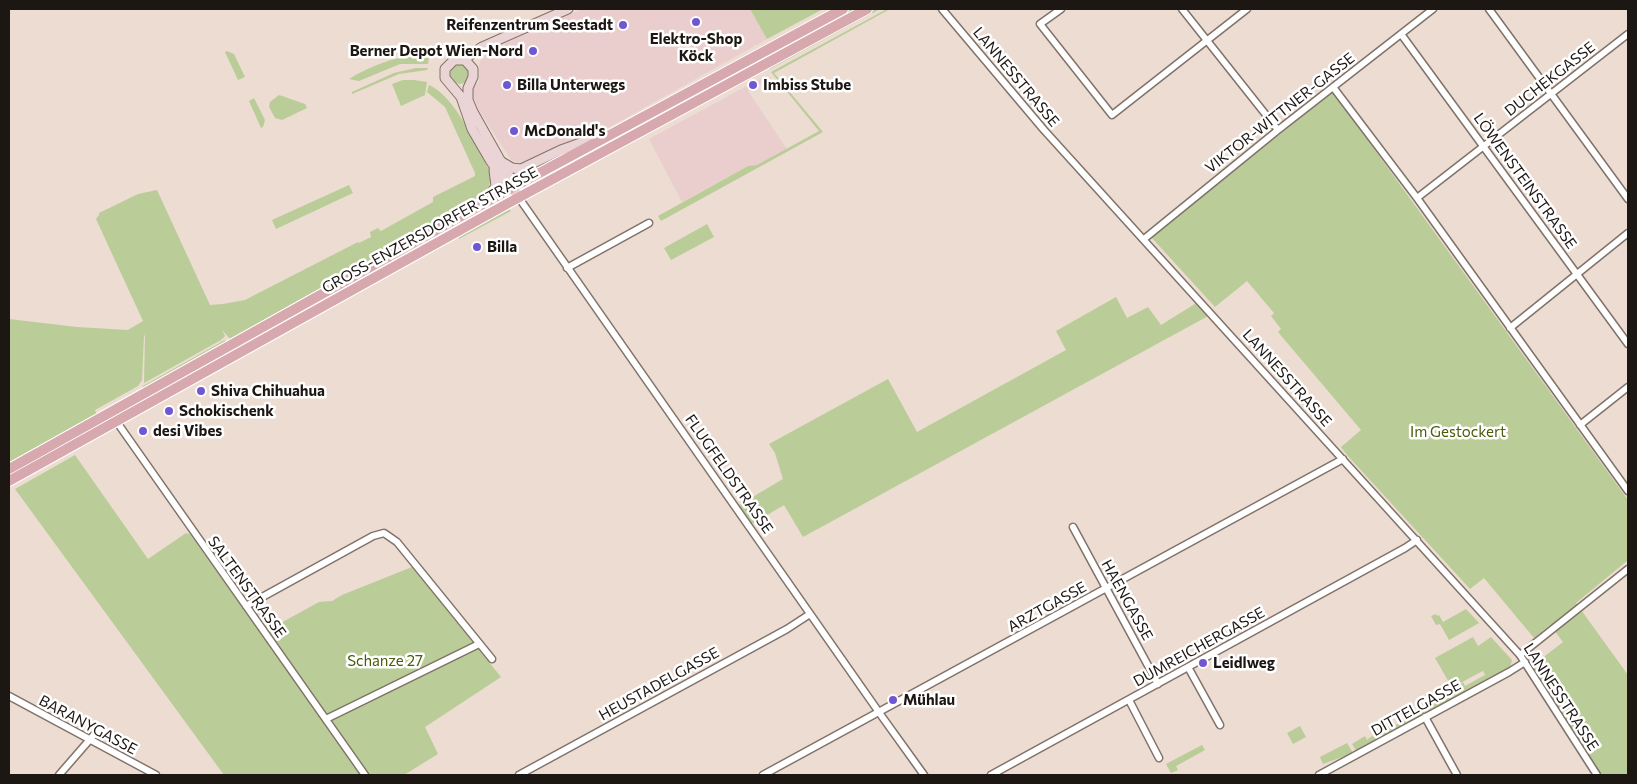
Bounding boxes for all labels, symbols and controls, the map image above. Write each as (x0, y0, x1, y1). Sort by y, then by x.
place label: Reifenzentrum Seestadt (446, 16, 613, 34)
marker: Elektro-Shop Köck (690, 16, 702, 28)
marker: Reifenzentrum Seestadt (617, 19, 629, 31)
street label: LANNESSTRASSE (969, 24, 1063, 130)
place label: Elektro-Shop Köck (650, 30, 742, 65)
street label: DUCHEKGASSE (1501, 38, 1599, 120)
place label: Berner Depot Wien-Nord (350, 42, 523, 60)
marker: Berner Depot Wien-Nord (527, 45, 539, 57)
street label: VIKTOR-WITTNER-GASSE (1202, 49, 1358, 177)
place label: Billa Unterwegs (517, 76, 625, 94)
place label: Imbiss Stube (763, 76, 851, 94)
marker: Billa Unterwegs (501, 79, 513, 91)
marker: Imbiss Stube (747, 79, 759, 91)
street label: LÖWENSTEINSTRASSE (1470, 110, 1580, 252)
place label: McDonald's (524, 122, 605, 140)
marker: McDonald's (508, 125, 520, 137)
street label: GROSS-ENZERSDORFER STRASSE (319, 163, 541, 297)
place label: Billa (487, 238, 517, 256)
marker: Billa (471, 241, 483, 253)
street label: LANNESSTRASSE (1239, 326, 1335, 430)
place label: Shiva Chihuahua (211, 382, 325, 400)
marker: Shiva Chihuahua (195, 385, 207, 397)
place label: Schokischenk (179, 402, 274, 420)
marker: Schokischenk (163, 405, 175, 417)
street label: FLUGFELDSTRASSE (681, 411, 777, 537)
place label: desi Vibes (153, 422, 222, 440)
park label: Im Gestockert (1410, 423, 1506, 441)
marker: desi Vibes (137, 425, 149, 437)
street label: SALTENSTRASSE (204, 533, 290, 641)
street label: HAENGASSE (1097, 556, 1157, 644)
street label: ARZTGASSE (1004, 578, 1090, 636)
street label: DUMREICHERGASSE (1130, 603, 1268, 691)
street label: LANNESSTRASSE (1520, 640, 1602, 754)
street label: HEUSTADELGASSE (596, 644, 722, 724)
park label: Schanze 27 (347, 652, 423, 670)
place label: Leidlweg (1213, 654, 1275, 672)
marker: Leidlweg (1197, 657, 1209, 669)
street label: DITTELGASSE (1368, 676, 1464, 740)
place label: Mühlau (903, 691, 955, 709)
street label: BARANYGASSE (36, 692, 140, 758)
marker: Mühlau (887, 694, 899, 706)

